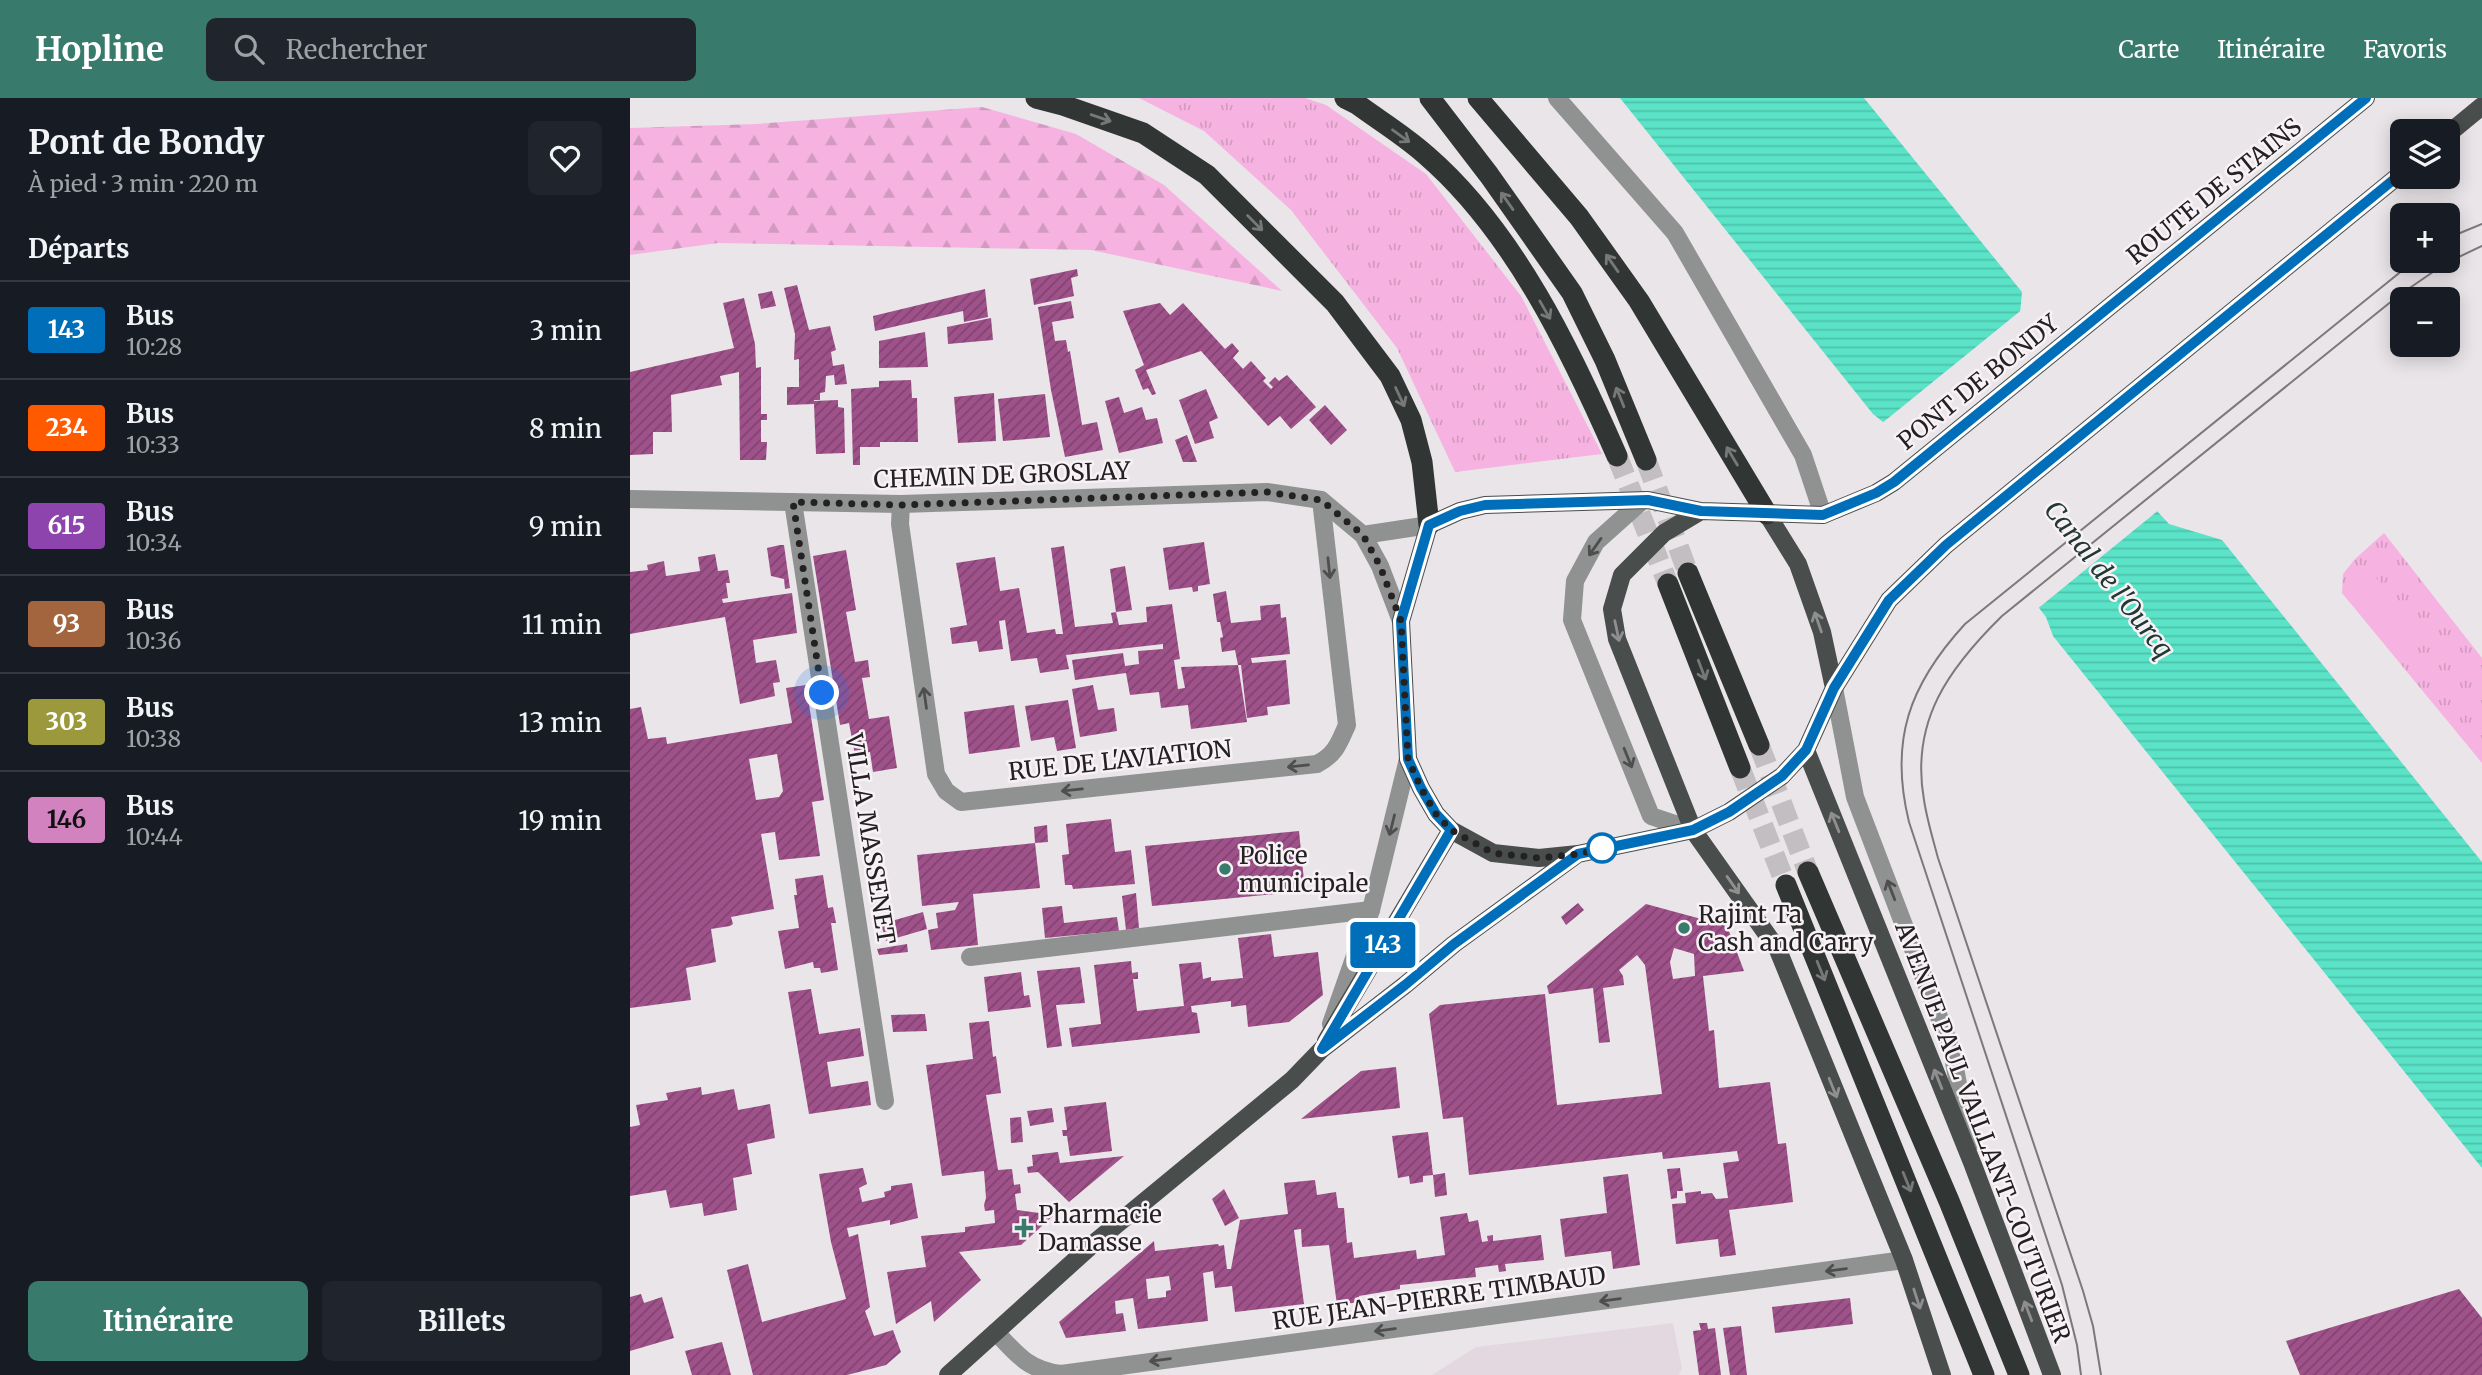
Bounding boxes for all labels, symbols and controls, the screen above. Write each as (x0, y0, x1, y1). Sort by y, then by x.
search box (206, 18, 696, 81)
text: Hopline (35, 29, 164, 70)
icon: search (230, 30, 268, 68)
text: Rechercher (286, 33, 427, 66)
text: Carte (2118, 34, 2179, 65)
text: Itinéraire (2217, 34, 2325, 65)
text: Favoris (2363, 34, 2447, 65)
street label: ROUTE DE STAINS (2120, 111, 2308, 271)
one-way arrow (1090, 113, 1112, 125)
map controls (2390, 119, 2460, 357)
button: layers (2390, 119, 2460, 189)
button: heart (528, 121, 602, 195)
text: Pont de Bondy (28, 122, 264, 163)
one-way arrow (1392, 129, 1410, 144)
text: À pied · 3 min · 220 m (28, 169, 258, 198)
one-way arrow (1500, 192, 1514, 211)
button: + (2390, 203, 2460, 273)
one-way arrow (1246, 215, 1263, 232)
text: Départs (28, 232, 129, 265)
one-way arrow (1605, 254, 1619, 273)
button: − (2390, 287, 2460, 357)
text: Bus (126, 299, 174, 332)
one-way arrow (1539, 299, 1552, 320)
street label: PONT DE BONDY (1891, 307, 2065, 456)
text: 143 (48, 314, 85, 345)
text: 3 min (530, 314, 602, 347)
text: 10:28 (126, 332, 182, 361)
one-way arrow (1394, 386, 1407, 407)
one-way arrow (1613, 387, 1626, 408)
text: Bus (126, 397, 174, 430)
text: 234 (45, 412, 88, 443)
text: 8 min (529, 412, 602, 445)
text: 10:33 (126, 430, 180, 459)
one-way arrow (1724, 446, 1738, 466)
street label: CHEMIN DE GROSLAY (873, 455, 1132, 495)
water label: Canal de l'Ourcq (2037, 494, 2181, 664)
text: Bus (126, 495, 174, 528)
text: 615 (48, 510, 85, 541)
text: 9 min (529, 510, 602, 543)
text: 10:34 (126, 528, 182, 557)
one-way arrow (1588, 537, 1602, 556)
one-way arrow (1322, 556, 1335, 579)
text: Bus (126, 593, 174, 626)
text: 93 (53, 608, 80, 639)
text: 11 min (522, 608, 602, 641)
one-way arrow (1811, 611, 1823, 633)
one-way arrow (1610, 619, 1624, 642)
text: 10:36 (126, 626, 181, 655)
one-way arrow (1696, 659, 1709, 681)
your location (804, 675, 839, 710)
one-way arrow (918, 687, 931, 710)
text: Bus (126, 691, 174, 724)
text: 303 (45, 706, 88, 737)
text: 13 min (518, 706, 602, 739)
text: 10:38 (126, 724, 181, 753)
street label: VILLA MASSENET (838, 730, 902, 947)
street label: RUE DE L'AVIATION (1007, 733, 1234, 787)
one-way arrow (1623, 747, 1636, 769)
one-way arrow (1288, 759, 1310, 772)
one-way arrow (1061, 784, 1084, 797)
text: Bus (126, 789, 174, 822)
text: 146 (47, 804, 86, 835)
text: 19 min (518, 804, 602, 837)
one-way arrow (1828, 812, 1841, 834)
one-way arrow (1385, 813, 1398, 836)
text: 10:44 (126, 822, 183, 851)
unlabelled marker (1587, 833, 1617, 863)
place label: Police municipale (1239, 840, 1368, 899)
marker: Police municipale (1217, 861, 1233, 877)
one-way arrow (1726, 875, 1740, 894)
one-way arrow (1883, 879, 1896, 901)
place label: Rajint Ta Cash and Carry (1698, 899, 1873, 958)
street label: AVENUE PAUL VAILLANT-COUTURIER (1888, 916, 2078, 1347)
marker: Rajint Ta Cash and Carry (1676, 920, 1692, 936)
line badge: 143 (1343, 922, 1423, 968)
text: 143 (1364, 929, 1402, 960)
one-way arrow (1816, 960, 1829, 982)
one-way arrow (1931, 1069, 1944, 1090)
one-way arrow (1827, 1077, 1840, 1098)
one-way arrow (1901, 1171, 1914, 1192)
place label: Pharmacie Damasse (1038, 1199, 1162, 1258)
marker: Pharmacie Damasse (1016, 1220, 1032, 1236)
street label: RUE JEAN-PIERRE TIMBAUD (1270, 1259, 1608, 1337)
one-way arrow (1825, 1263, 1848, 1276)
button: Itinéraire (28, 1281, 308, 1361)
button: Billets (322, 1281, 602, 1361)
one-way arrow (1911, 1288, 1924, 1310)
one-way arrow (1600, 1293, 1622, 1306)
one-way arrow (2021, 1301, 2033, 1323)
one-way arrow (1374, 1324, 1397, 1337)
one-way arrow (1149, 1354, 1171, 1367)

